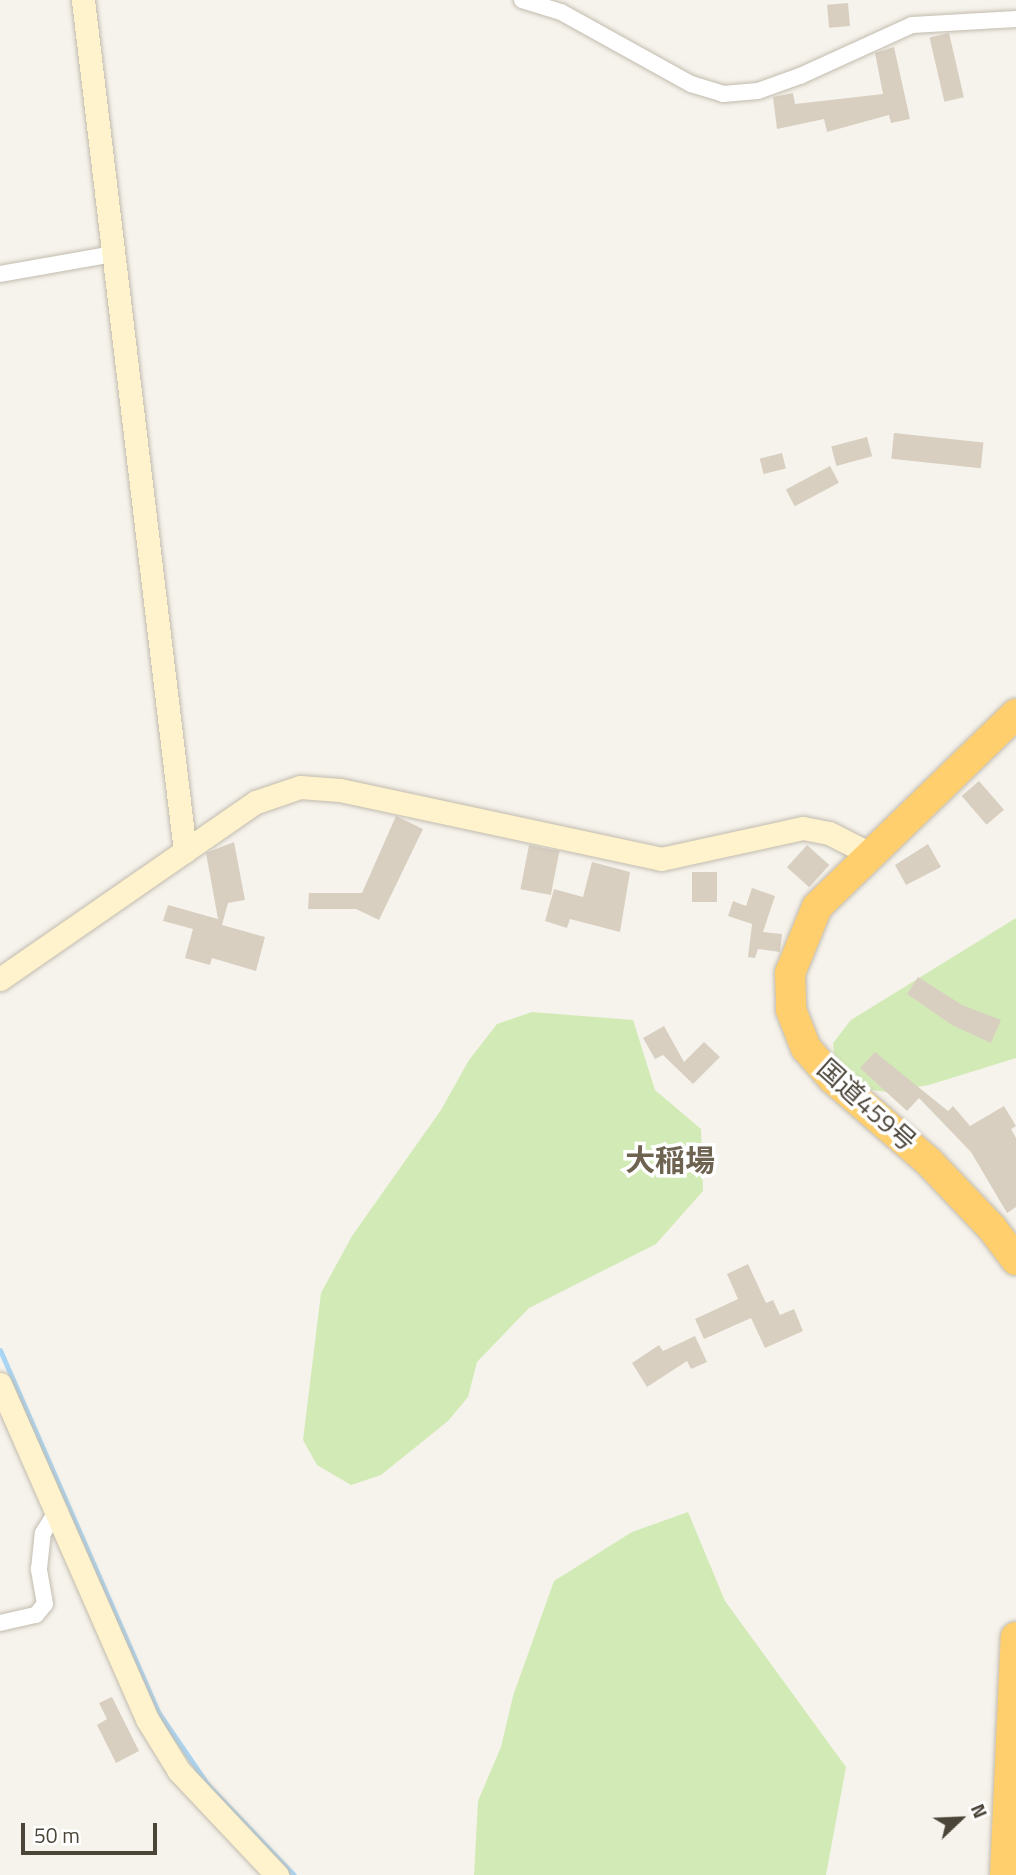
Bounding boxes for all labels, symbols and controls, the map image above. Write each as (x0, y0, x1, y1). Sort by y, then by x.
street label: 国道459号 (811, 1053, 923, 1157)
district label: 大稲場 (625, 1142, 715, 1178)
north arrow (925, 1784, 995, 1854)
text: N (964, 1799, 996, 1822)
scale bar (24, 1808, 161, 1852)
text: 50 m (34, 1819, 80, 1851)

